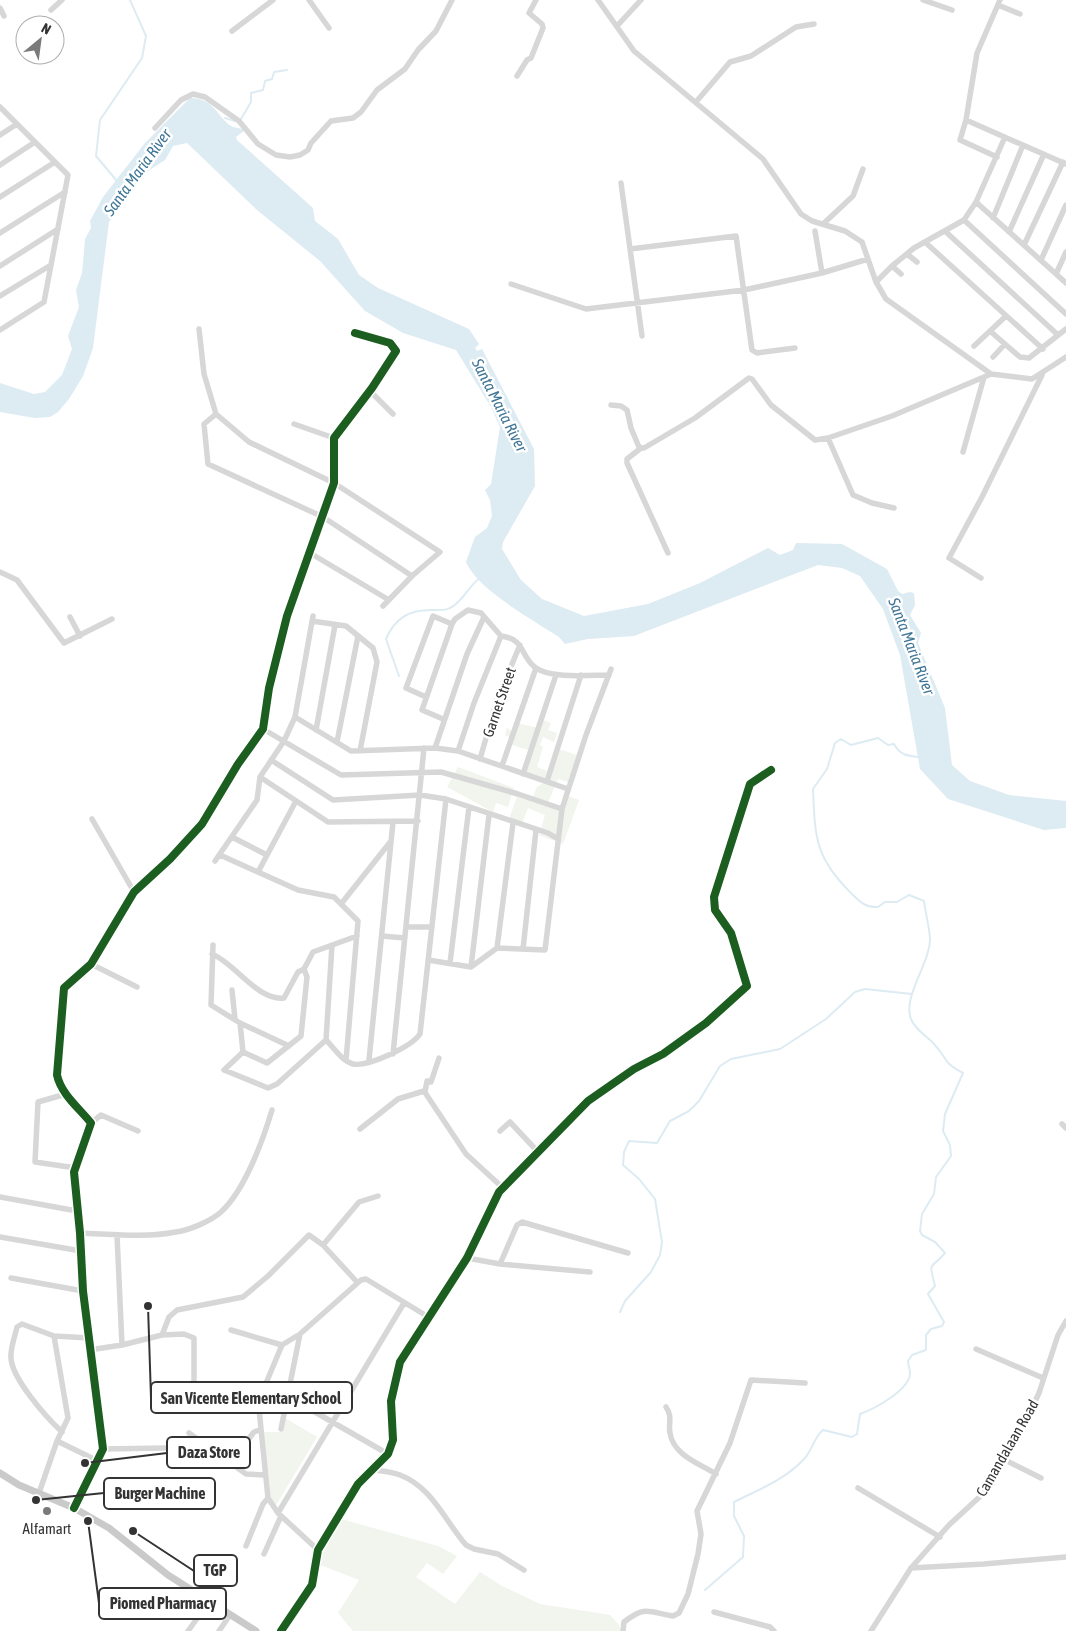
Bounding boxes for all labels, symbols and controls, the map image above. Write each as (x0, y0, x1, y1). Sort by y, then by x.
north arrow (15, 15, 65, 65)
text: N (39, 20, 54, 38)
water label: Santa Maria River (99, 124, 175, 219)
water label: Santa Maria River (468, 354, 532, 456)
water label: Santa Maria River (885, 594, 939, 698)
street label: Garnet Street (479, 665, 519, 739)
callout: San Vicente Elementary School (151, 1382, 352, 1413)
text: San Vicente Elementary School (161, 1389, 342, 1407)
street label: Camandalaan Road (972, 1397, 1042, 1499)
callout: Daza Store (167, 1437, 250, 1468)
text: Daza Store (178, 1443, 240, 1461)
callout: Burger Machine (104, 1478, 215, 1509)
text: Burger Machine (115, 1484, 205, 1502)
marker: Alfamart (41, 1505, 53, 1517)
place label: Alfamart (23, 1520, 71, 1537)
callout: TGP (194, 1555, 237, 1586)
text: TGP (203, 1561, 227, 1579)
callout: Piomed Pharmacy (99, 1588, 226, 1619)
text: Piomed Pharmacy (110, 1594, 217, 1612)

